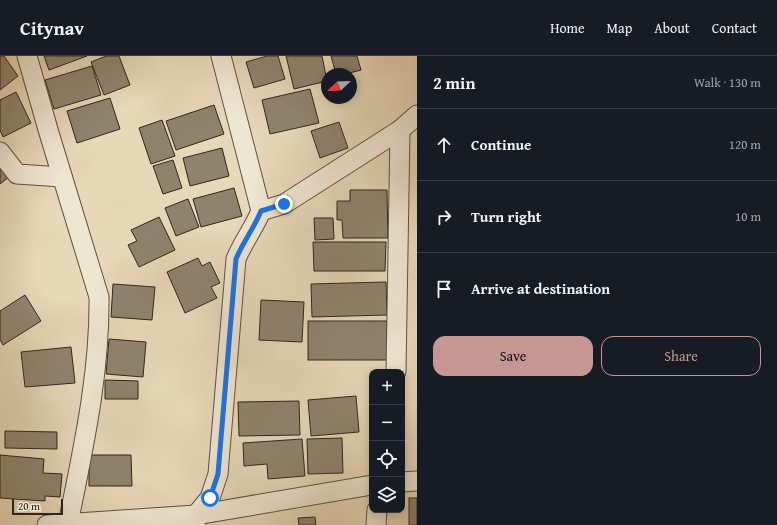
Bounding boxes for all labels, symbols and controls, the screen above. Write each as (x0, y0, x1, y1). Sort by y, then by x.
text: Citynav (20, 14, 84, 42)
text: Home (550, 18, 585, 38)
text: Map (607, 18, 632, 38)
text: About (654, 18, 690, 38)
text: Contact (712, 18, 757, 38)
north arrow (321, 68, 357, 104)
text: 2 min (433, 70, 475, 95)
text: Walk · 130 m (694, 73, 761, 92)
icon: ahead (433, 134, 455, 156)
text: Continue (471, 134, 532, 155)
text: 120 m (729, 135, 761, 154)
route end (275, 195, 293, 213)
icon: right (433, 206, 455, 228)
text: Turn right (471, 206, 542, 227)
text: 10 m (735, 207, 761, 226)
icon: arrive (433, 278, 455, 300)
text: Arrive at destination (471, 278, 610, 299)
button: Save (433, 336, 593, 376)
button: Share (601, 336, 761, 376)
map controls (369, 369, 405, 513)
button: + (369, 369, 405, 405)
button: − (369, 405, 405, 441)
button: locate (369, 441, 405, 477)
button: layers (369, 477, 405, 513)
route start (201, 489, 219, 507)
scale bar (12, 497, 63, 516)
text: 20 m (18, 498, 40, 514)

